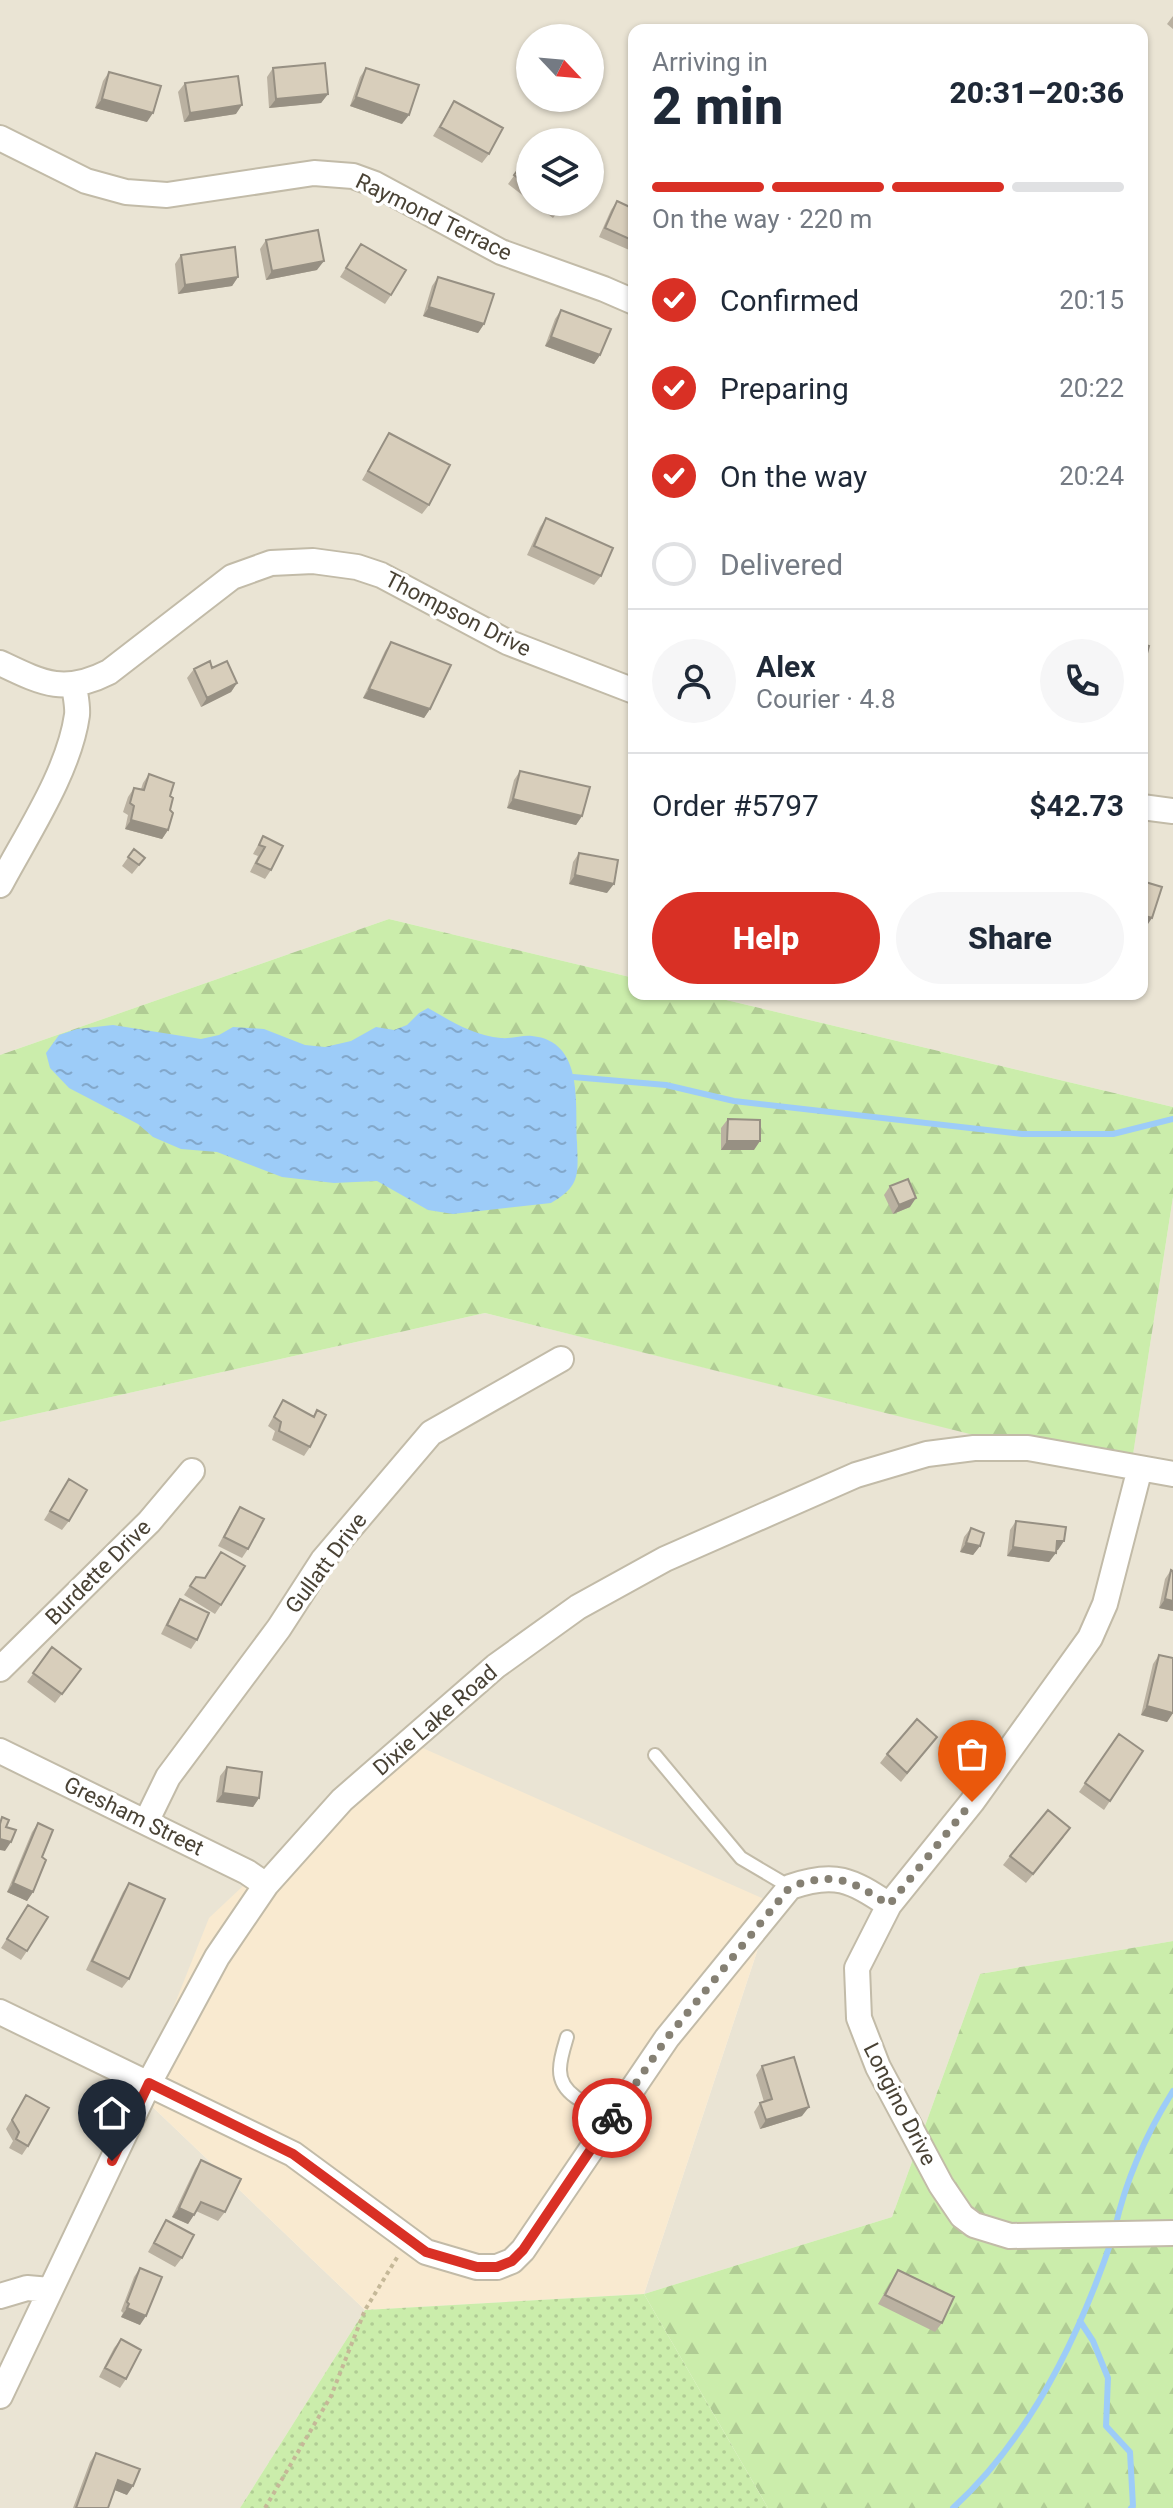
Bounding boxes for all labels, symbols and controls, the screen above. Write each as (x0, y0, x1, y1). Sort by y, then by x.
north arrow (516, 24, 604, 112)
map controls (516, 24, 604, 216)
text: Arriving in (652, 47, 768, 77)
text: 20:31–20:36 (949, 75, 1124, 110)
text: 2 min (652, 76, 783, 137)
button: layers (516, 128, 604, 216)
street label: Raymond Terrace (352, 168, 516, 266)
text: On the way · 220 m (652, 204, 872, 234)
icon: check (652, 278, 696, 322)
text: Confirmed (720, 283, 859, 318)
text: 20:15 (1059, 285, 1124, 315)
icon: check (652, 366, 696, 410)
text: Preparing (720, 371, 849, 406)
text: 20:22 (1059, 373, 1124, 403)
icon: check (652, 454, 696, 498)
text: On the way (720, 459, 867, 494)
text: 20:24 (1059, 461, 1124, 491)
text: Delivered (720, 547, 843, 582)
street label: Thompson Drive (381, 566, 535, 662)
button: person (652, 639, 736, 723)
button: phone (1040, 639, 1124, 723)
text: Alex (756, 649, 816, 684)
text: Courier · 4.8 (756, 684, 896, 714)
text: Order #5797 (652, 788, 819, 823)
text: $42.73 (1029, 788, 1124, 823)
button: Help (652, 892, 880, 984)
button: Share (896, 892, 1124, 984)
street label: Gullatt Drive (280, 1508, 372, 1618)
street label: Burdette Drive (40, 1514, 156, 1630)
street label: Dixie Lake Road (368, 1660, 502, 1780)
pin (938, 1720, 1006, 1802)
icon: bag (950, 1732, 994, 1776)
street label: Gresham Street (60, 1771, 208, 1861)
street label: Longino Drive (858, 2039, 942, 2169)
courier (572, 2078, 652, 2158)
pin (78, 2079, 146, 2161)
icon: home (90, 2091, 134, 2135)
icon: bike (590, 2096, 634, 2140)

